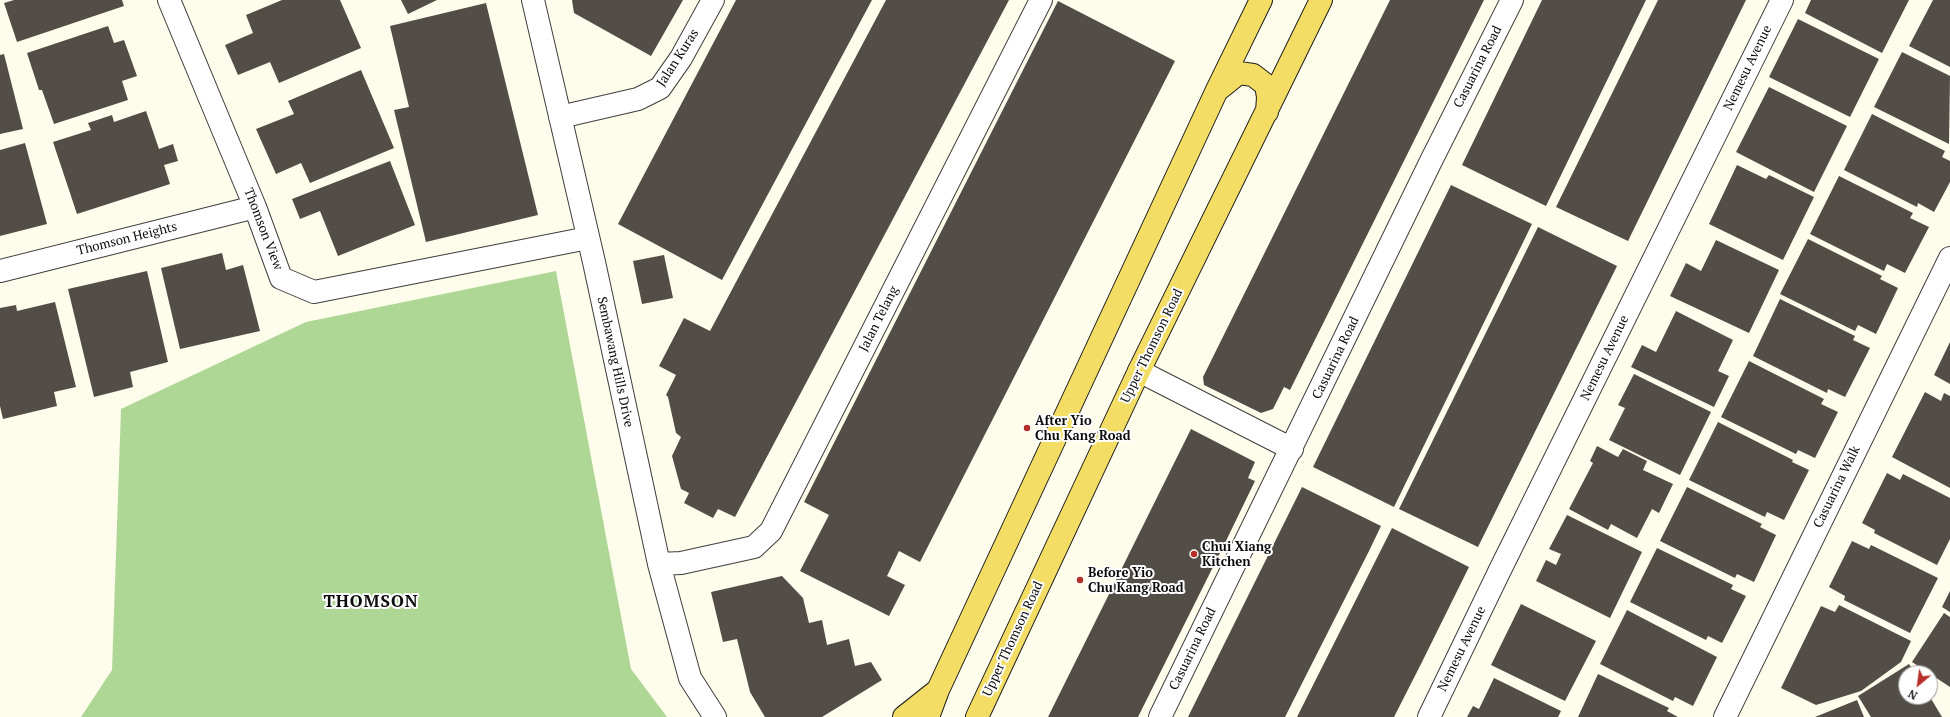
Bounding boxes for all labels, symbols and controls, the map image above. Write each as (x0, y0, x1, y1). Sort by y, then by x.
street label: Casuarina Road (1451, 23, 1505, 111)
street label: Nemesu Avenue (1721, 23, 1775, 113)
street label: Jalan Kuras (654, 26, 702, 90)
street label: Thomson View (240, 186, 286, 272)
street label: Thomson Heights (75, 219, 179, 259)
street label: Jalan Telang (856, 284, 902, 354)
street label: Upper Thomson Road (1118, 286, 1186, 406)
street label: Sembawang Hills Drive (594, 295, 636, 429)
street label: Nemesu Avenue (1578, 313, 1632, 403)
street label: Casuarina Road (1309, 314, 1363, 402)
place label: After Yio Chu Kang Road (1035, 413, 1131, 444)
marker: After Yio Chu Kang Road (1022, 423, 1032, 433)
street label: Casuarina Walk (1810, 443, 1864, 531)
place label: Chui Xiang Kitchen (1202, 539, 1271, 570)
marker: Chui Xiang Kitchen (1189, 549, 1199, 559)
place label: Before Yio Chu Kang Road (1088, 565, 1184, 596)
marker: Before Yio Chu Kang Road (1075, 575, 1085, 585)
street label: Upper Thomson Road (980, 579, 1046, 699)
district label: THOMSON (323, 592, 419, 612)
street label: Nemesu Avenue (1435, 604, 1489, 694)
street label: Casuarina Road (1166, 605, 1220, 693)
north arrow (1898, 665, 1938, 705)
text: N (1906, 686, 1920, 703)

